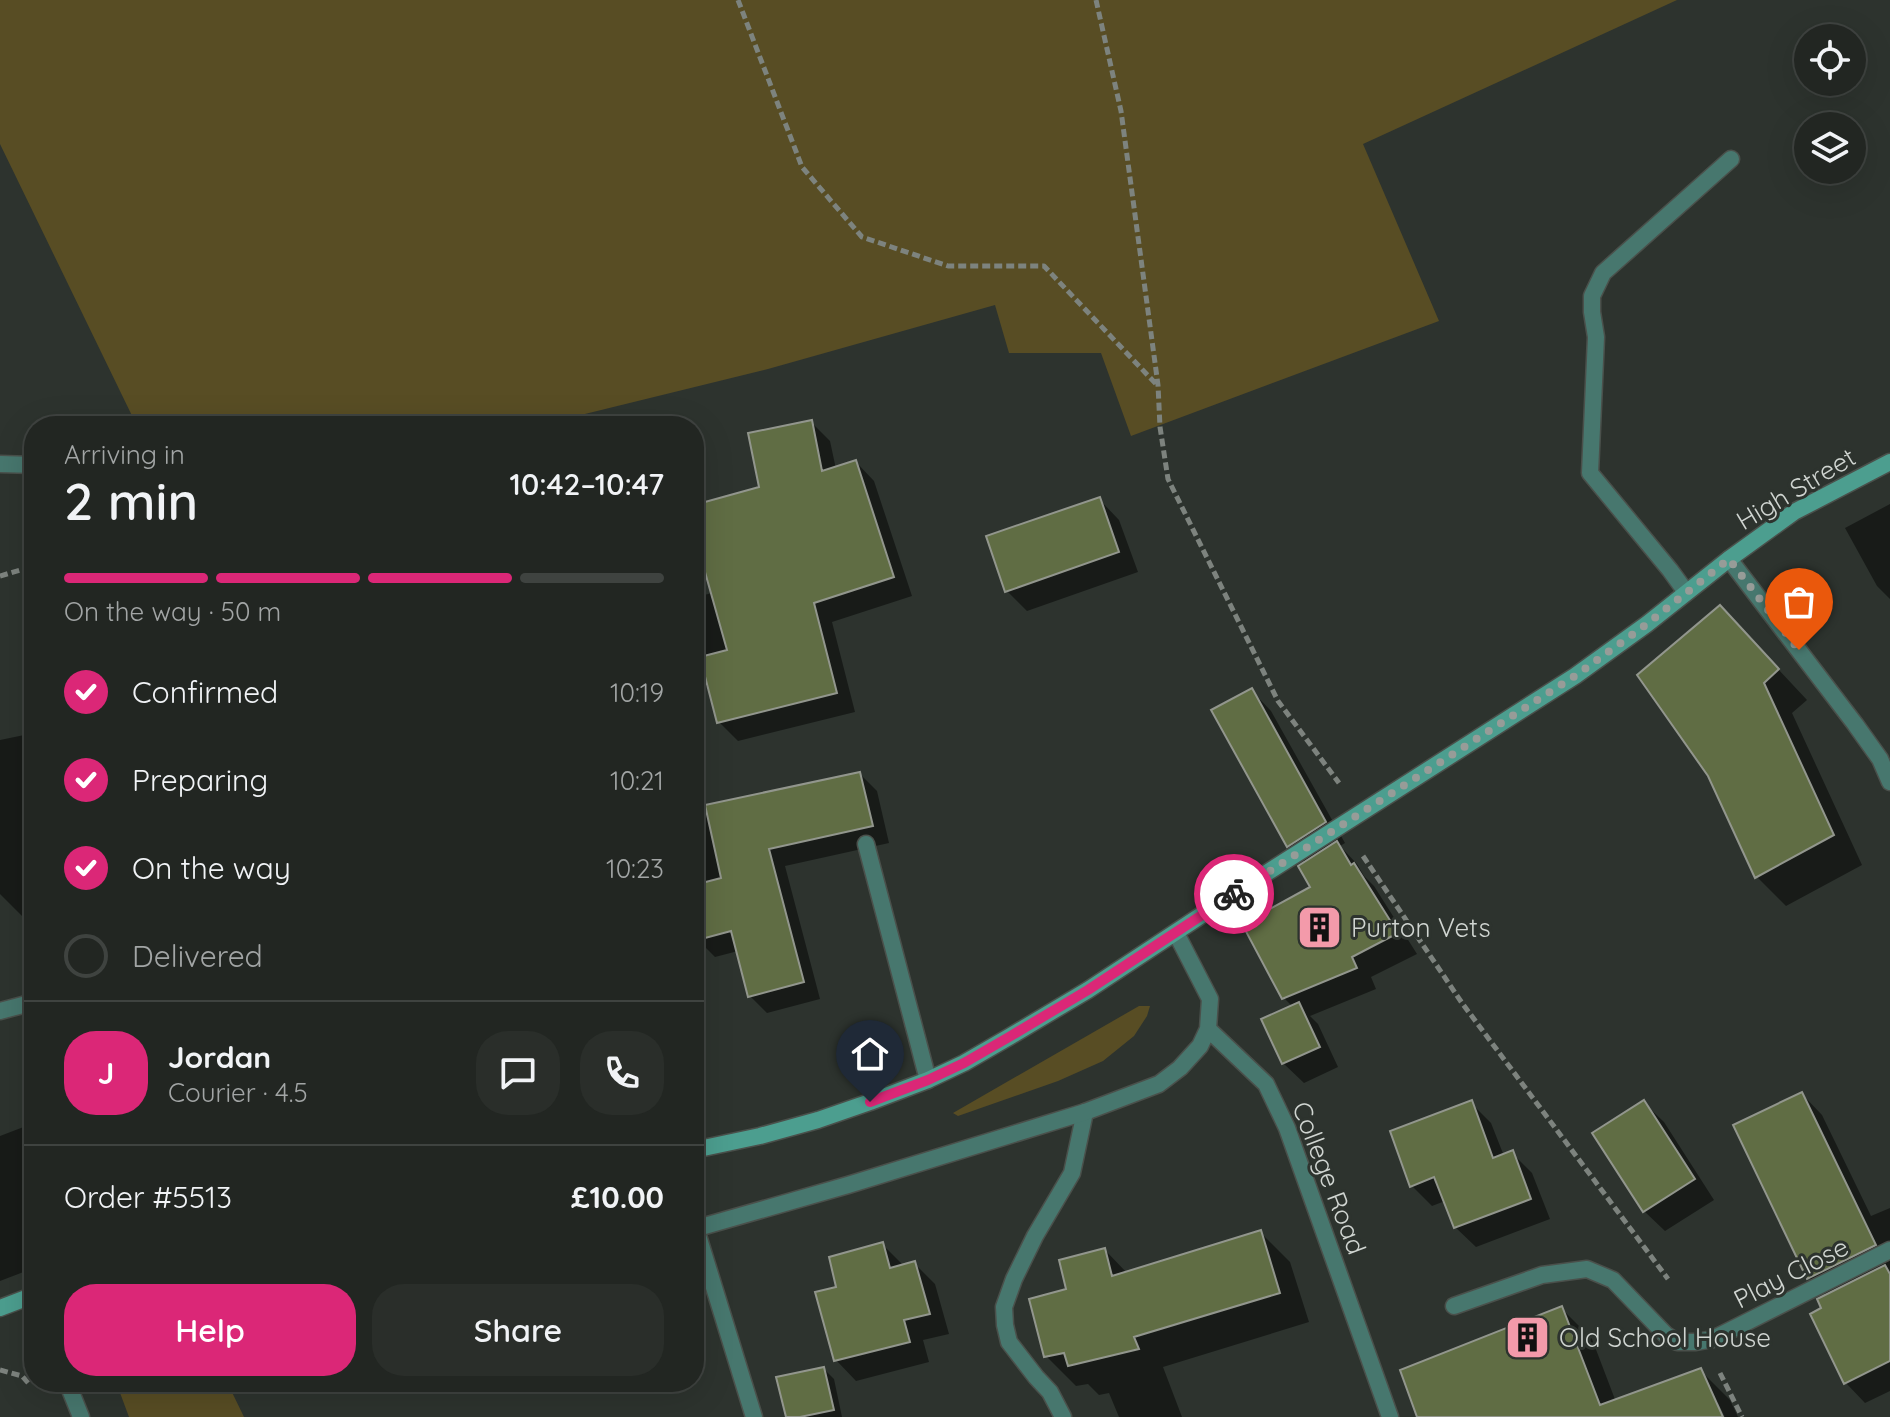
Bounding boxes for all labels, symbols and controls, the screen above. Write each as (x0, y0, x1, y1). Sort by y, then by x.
map controls (1794, 24, 1866, 184)
button: locate (1794, 24, 1866, 96)
button: layers (1794, 112, 1866, 184)
text: Arriving in (64, 438, 185, 471)
street label: High Street (1730, 440, 1861, 537)
text: 10:42–10:47 (510, 465, 664, 503)
text: 2 min (64, 468, 198, 533)
pin (1765, 568, 1833, 650)
icon: bag (1777, 580, 1821, 624)
text: On the way · 50 m (64, 595, 281, 628)
icon: check (64, 670, 108, 714)
text: Confirmed (132, 673, 278, 711)
text: 10:19 (610, 676, 664, 709)
icon: check (64, 758, 108, 802)
text: Preparing (132, 761, 268, 799)
text: 10:21 (610, 764, 664, 797)
icon: check (64, 846, 108, 890)
text: On the way (132, 849, 291, 887)
text: 10:23 (606, 852, 664, 885)
courier (1194, 854, 1274, 934)
icon: bike (1212, 872, 1256, 916)
building icon: Purton Vets (1296, 904, 1344, 952)
place label: Purton Vets (1351, 911, 1491, 944)
text: Delivered (132, 937, 263, 975)
pin (836, 1020, 904, 1102)
button: chat (476, 1031, 560, 1115)
button: phone (580, 1031, 664, 1115)
icon: home (848, 1032, 892, 1076)
text: Jordan (168, 1038, 271, 1076)
text: J (98, 1054, 114, 1092)
text: Courier · 4.5 (168, 1076, 308, 1109)
street label: College Road (1285, 1097, 1374, 1259)
text: Order #5513 (64, 1178, 232, 1216)
text: £10.00 (571, 1178, 664, 1216)
street label: Play Close (1728, 1230, 1854, 1315)
button: Help (64, 1284, 356, 1376)
button: Share (372, 1284, 664, 1376)
building icon: Old School House (1504, 1314, 1552, 1362)
place label: Old School House (1559, 1321, 1771, 1354)

